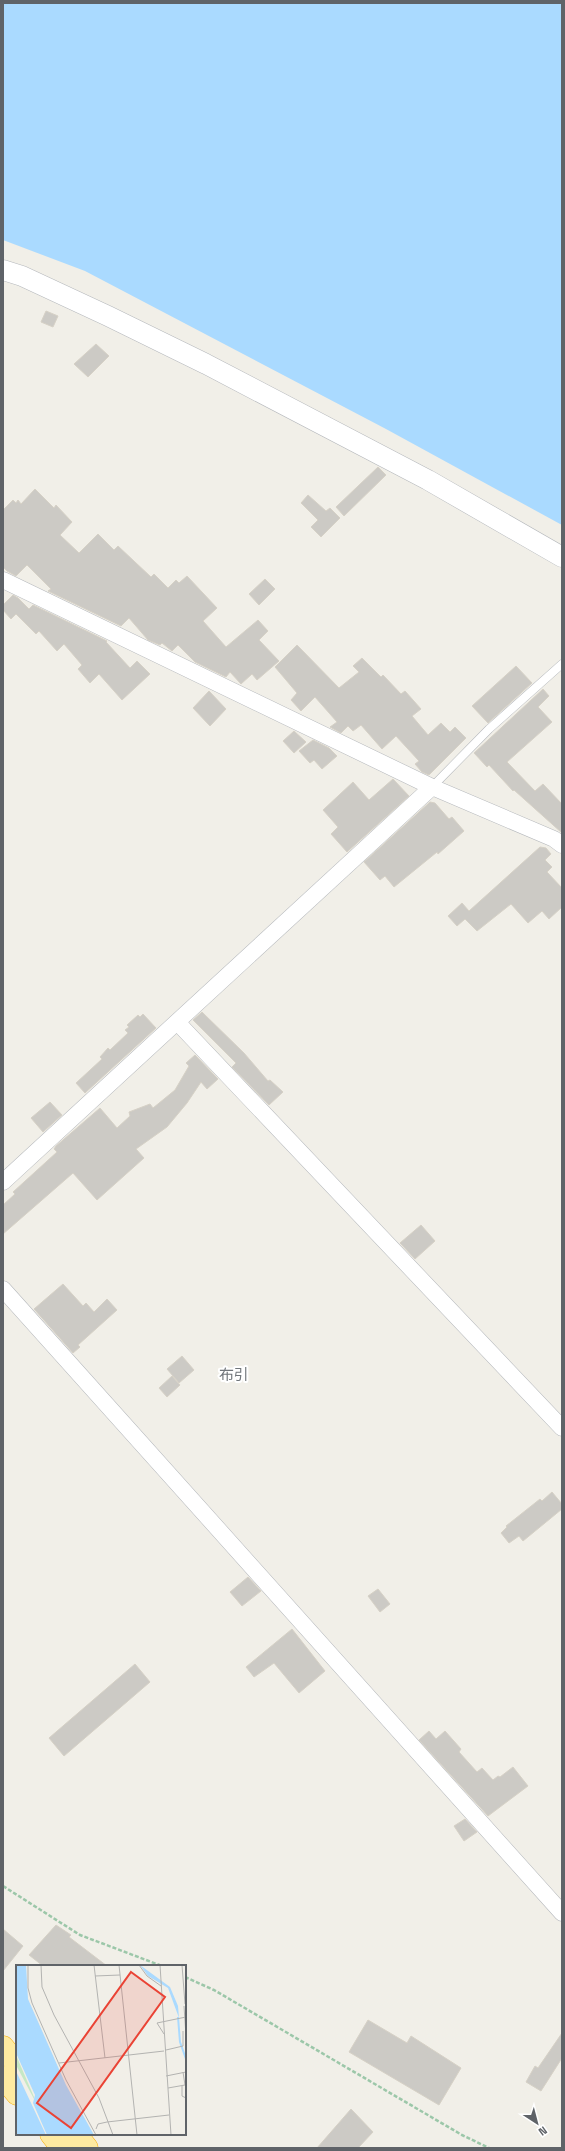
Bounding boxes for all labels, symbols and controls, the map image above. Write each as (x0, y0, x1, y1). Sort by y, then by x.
district label: 布引 (219, 1365, 249, 1384)
inset map (16, 1965, 186, 2135)
north arrow (517, 2103, 557, 2143)
text: N (536, 2123, 550, 2139)

